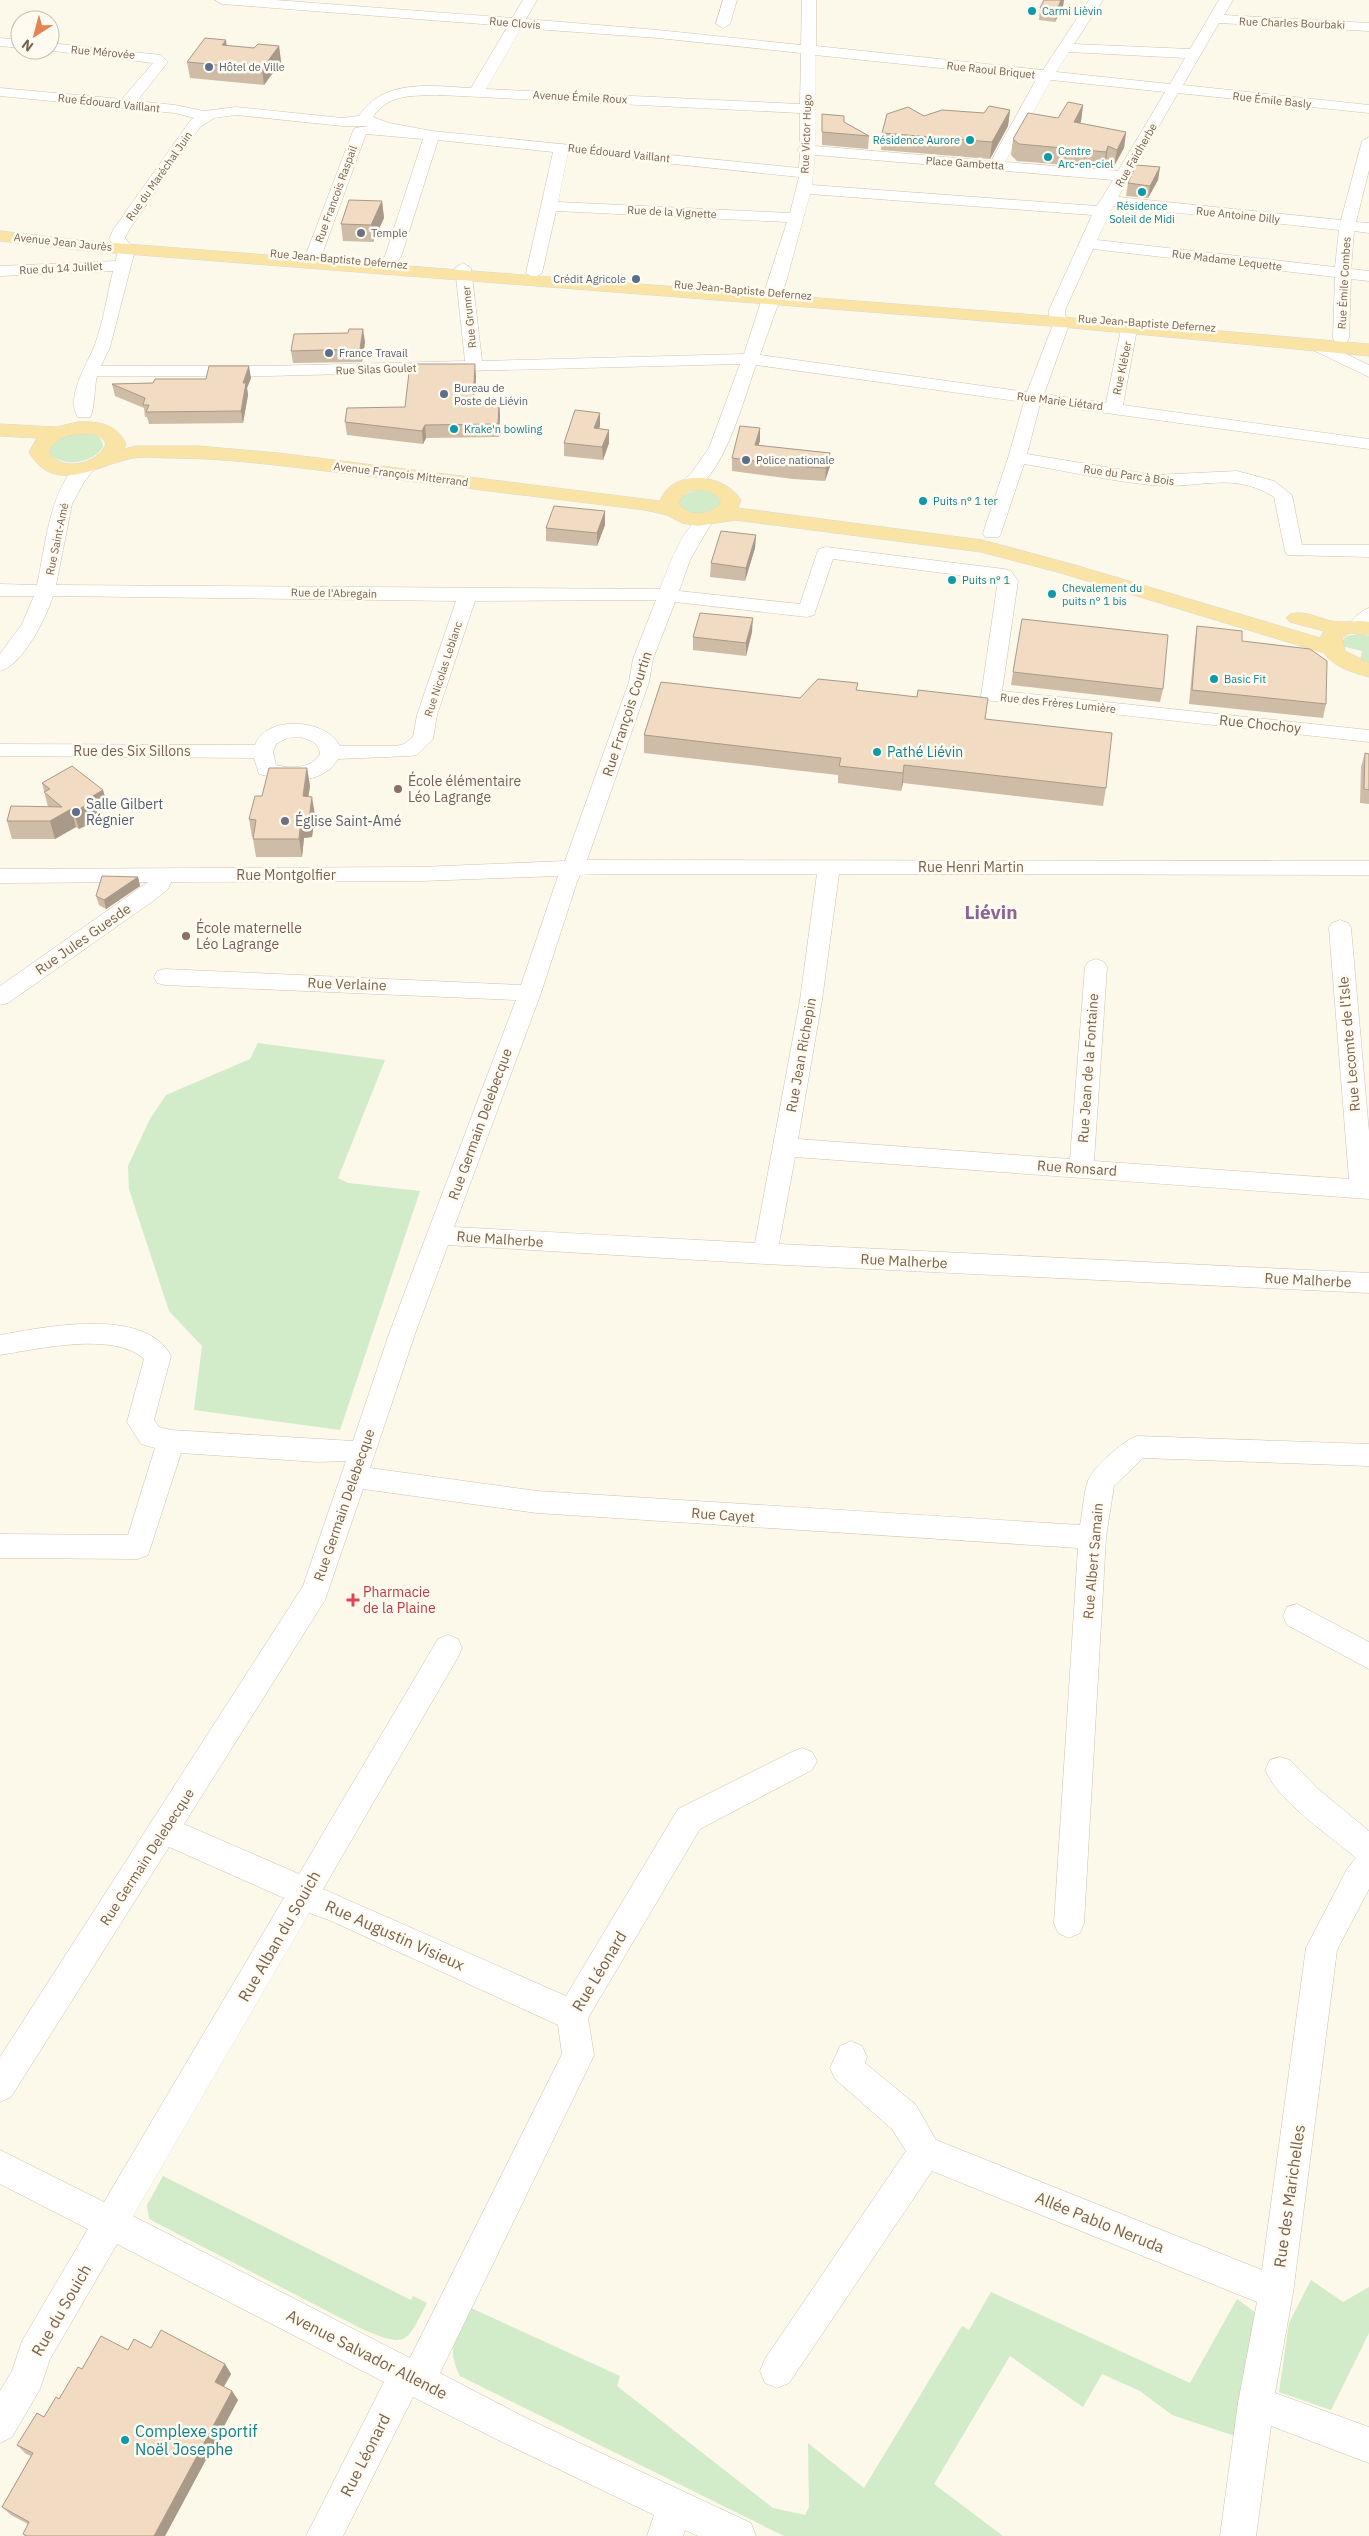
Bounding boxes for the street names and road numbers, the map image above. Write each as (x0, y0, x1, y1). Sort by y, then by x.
street label: Rue Clovis (489, 14, 541, 32)
street label: Rue Charles Bourbaki (1239, 14, 1345, 32)
street label: Rue Mérovée (70, 42, 136, 62)
street label: Rue Raoul Briquet (946, 58, 1036, 82)
street label: Avenue Émile Roux (532, 88, 628, 106)
street label: Rue Émile Basly (1232, 89, 1313, 111)
street label: Rue Édouard Vaillant (57, 91, 161, 115)
street label: Rue Victor Hugo (798, 94, 814, 174)
street label: Rue Faidherbe (1112, 121, 1160, 189)
street label: Rue du Maréchal Juin (123, 129, 195, 223)
street label: Rue Édouard Vaillant (567, 141, 671, 165)
street label: Rue Francois Raspail (312, 143, 360, 245)
street label: Place Gambetta (925, 153, 1005, 173)
street label: Rue de la Vignette (627, 203, 717, 221)
street label: Rue Antoine Dilly (1195, 204, 1281, 226)
street label: Avenue Jean Jaurès (13, 230, 113, 254)
street label: Rue Émile Combes (1335, 236, 1353, 330)
street label: Rue Jean-Baptiste Defernez (270, 246, 408, 272)
street label: Rue Madame Lequette (1171, 246, 1283, 274)
street label: Rue du 14 Juillet (19, 259, 103, 277)
street label: Rue Jean-Baptiste Defernez (674, 277, 812, 303)
street label: Rue Grunner (459, 285, 479, 349)
street label: Rue Jean-Baptiste Defernez (1078, 311, 1216, 335)
street label: Rue Kléber (1109, 340, 1135, 396)
street label: Rue Silas Goulet (335, 361, 417, 377)
street label: Rue Marie Liétard (1016, 389, 1104, 413)
street label: Avenue François Mitterrand (333, 459, 469, 489)
street label: Rue du Parc à Bois (1083, 462, 1175, 488)
street label: Rue Saint-Amé (42, 501, 72, 577)
street label: Rue de l'Abregain (291, 585, 377, 601)
street label: Rue Nicolas Leblanc (421, 619, 465, 718)
street label: Rue François Courtin (598, 649, 656, 779)
street label: Rue des Frères Lumière (999, 690, 1117, 716)
street label: Rue Chochoy (1218, 711, 1302, 737)
street label: Rue des Six Sillons (73, 742, 191, 760)
street label: Rue Henri Martin (918, 858, 1024, 876)
street label: Rue Montgolfier (236, 866, 336, 884)
street label: Rue Jules Guesde (32, 899, 135, 979)
street label: Rue Verlaine (307, 974, 387, 994)
street label: Rue Lecomte de l'Isle (1334, 975, 1364, 1112)
street label: Rue Jean de la Fontaine (1074, 992, 1102, 1143)
street label: Rue Jean Richepin (782, 996, 820, 1114)
street label: Rue Germain Delebecque (444, 1045, 516, 1202)
street label: Rue Ronsard (1037, 1156, 1117, 1180)
street label: Rue Malherbe (456, 1227, 544, 1251)
street label: Rue Malherbe (860, 1250, 948, 1272)
street label: Rue Malherbe (1264, 1269, 1352, 1291)
street label: Rue Germain Delebecque (309, 1426, 379, 1584)
street label: Rue Albert Samain (1079, 1502, 1107, 1620)
street label: Rue Cayet (691, 1504, 755, 1526)
street label: Rue Germain Delebecque (96, 1785, 198, 1929)
street label: Rue Alban du Souich (233, 1867, 325, 2005)
street label: Rue Augustin Visieux (322, 1895, 468, 1975)
street label: Rue Léonard (567, 1927, 631, 2015)
street label: Rue des Marichelles (1269, 2123, 1309, 2269)
street label: Allée Pablo Neruda (1032, 2187, 1168, 2257)
street label: Rue du Souich (27, 2261, 95, 2359)
street label: Avenue Salvador Allende (283, 2305, 451, 2403)
street label: Rue Léonard (336, 2410, 394, 2500)

